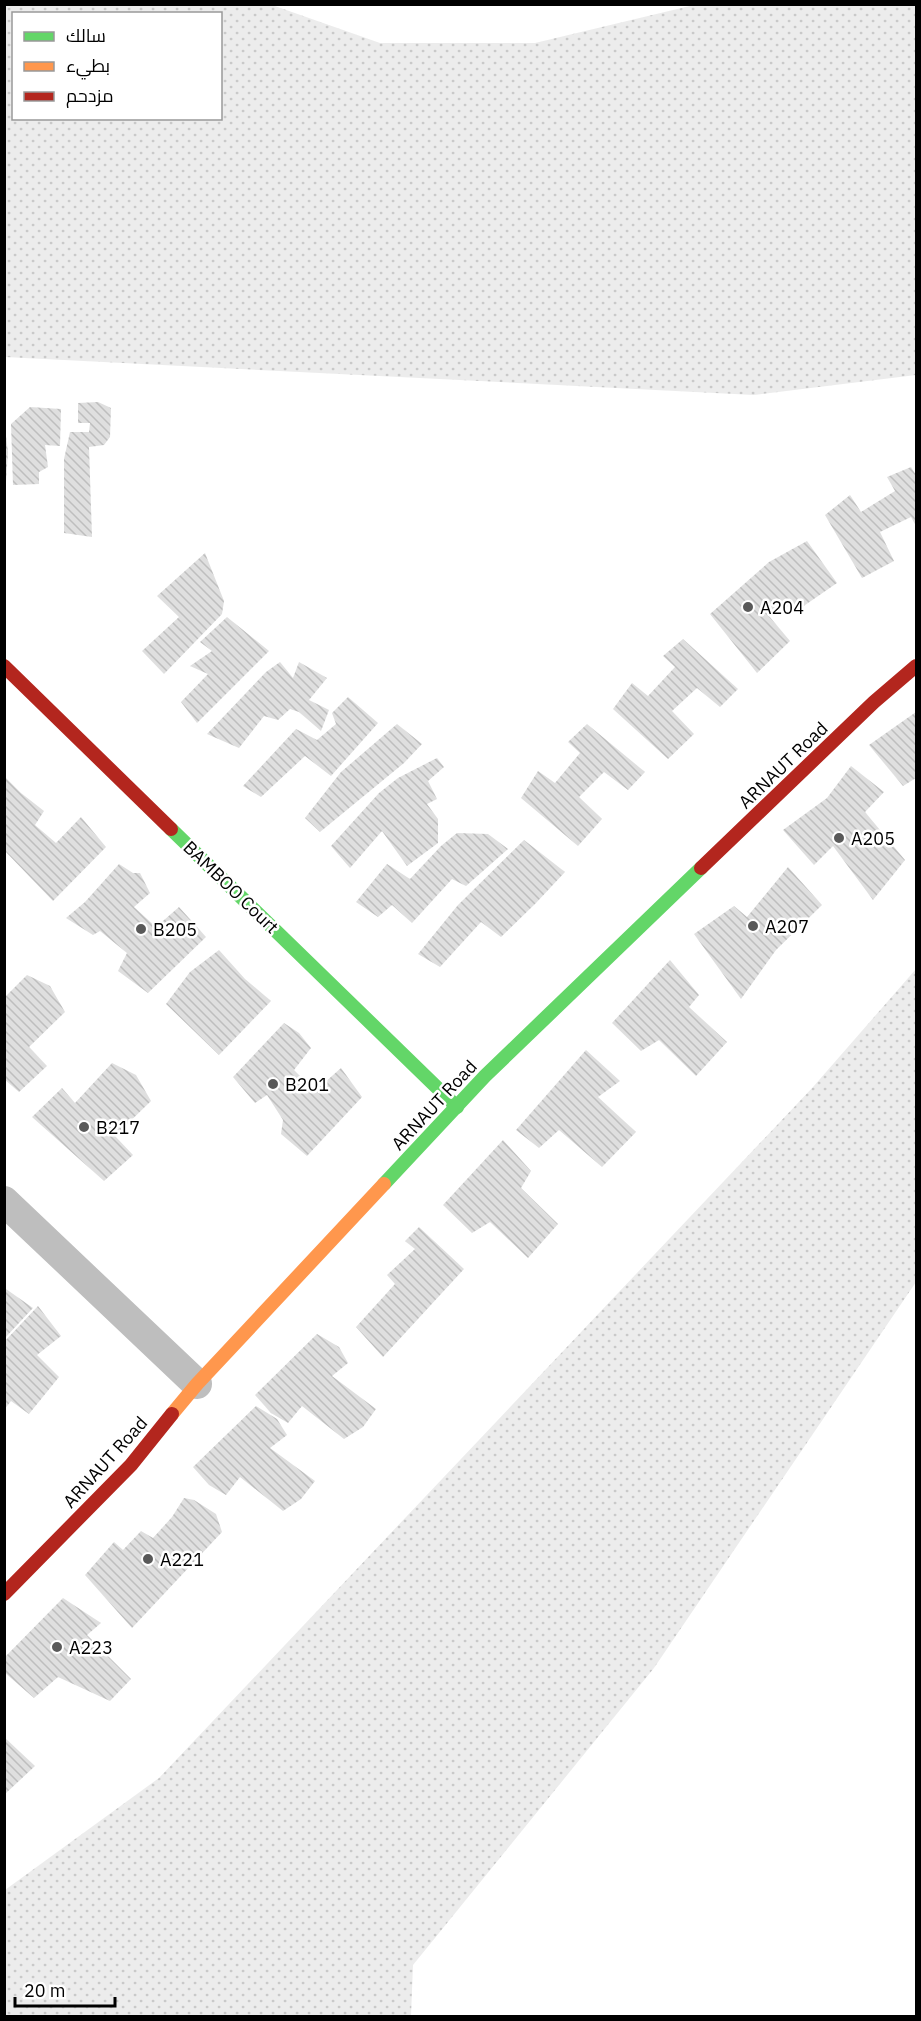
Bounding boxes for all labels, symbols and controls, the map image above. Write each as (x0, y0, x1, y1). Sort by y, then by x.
legend (12, 12, 222, 120)
text: سالك (66, 24, 106, 47)
text: بطيء (66, 54, 110, 80)
text: مزدحم (66, 84, 114, 108)
place label: A204 (760, 596, 804, 619)
marker: A204 (741, 600, 755, 614)
street label: ARNAUT Road (734, 717, 832, 813)
place label: A205 (851, 827, 895, 850)
marker: A205 (832, 831, 846, 845)
street label: BAMBOO Court (179, 836, 283, 938)
place label: A207 (765, 915, 809, 938)
place label: B205 (153, 918, 197, 941)
marker: A207 (746, 919, 760, 933)
marker: B205 (134, 922, 148, 936)
street label: ARNAUT Road (386, 1055, 482, 1155)
place label: B201 (285, 1073, 329, 1096)
marker: B201 (266, 1077, 280, 1091)
place label: B217 (96, 1116, 140, 1139)
marker: B217 (77, 1120, 91, 1134)
street label: ARNAUT Road (58, 1411, 152, 1513)
place label: A221 (160, 1548, 204, 1571)
marker: A221 (141, 1552, 155, 1566)
place label: A223 (69, 1636, 113, 1659)
marker: A223 (50, 1640, 64, 1654)
scale bar (15, 1970, 116, 2008)
text: 20 m (24, 1979, 66, 2002)

